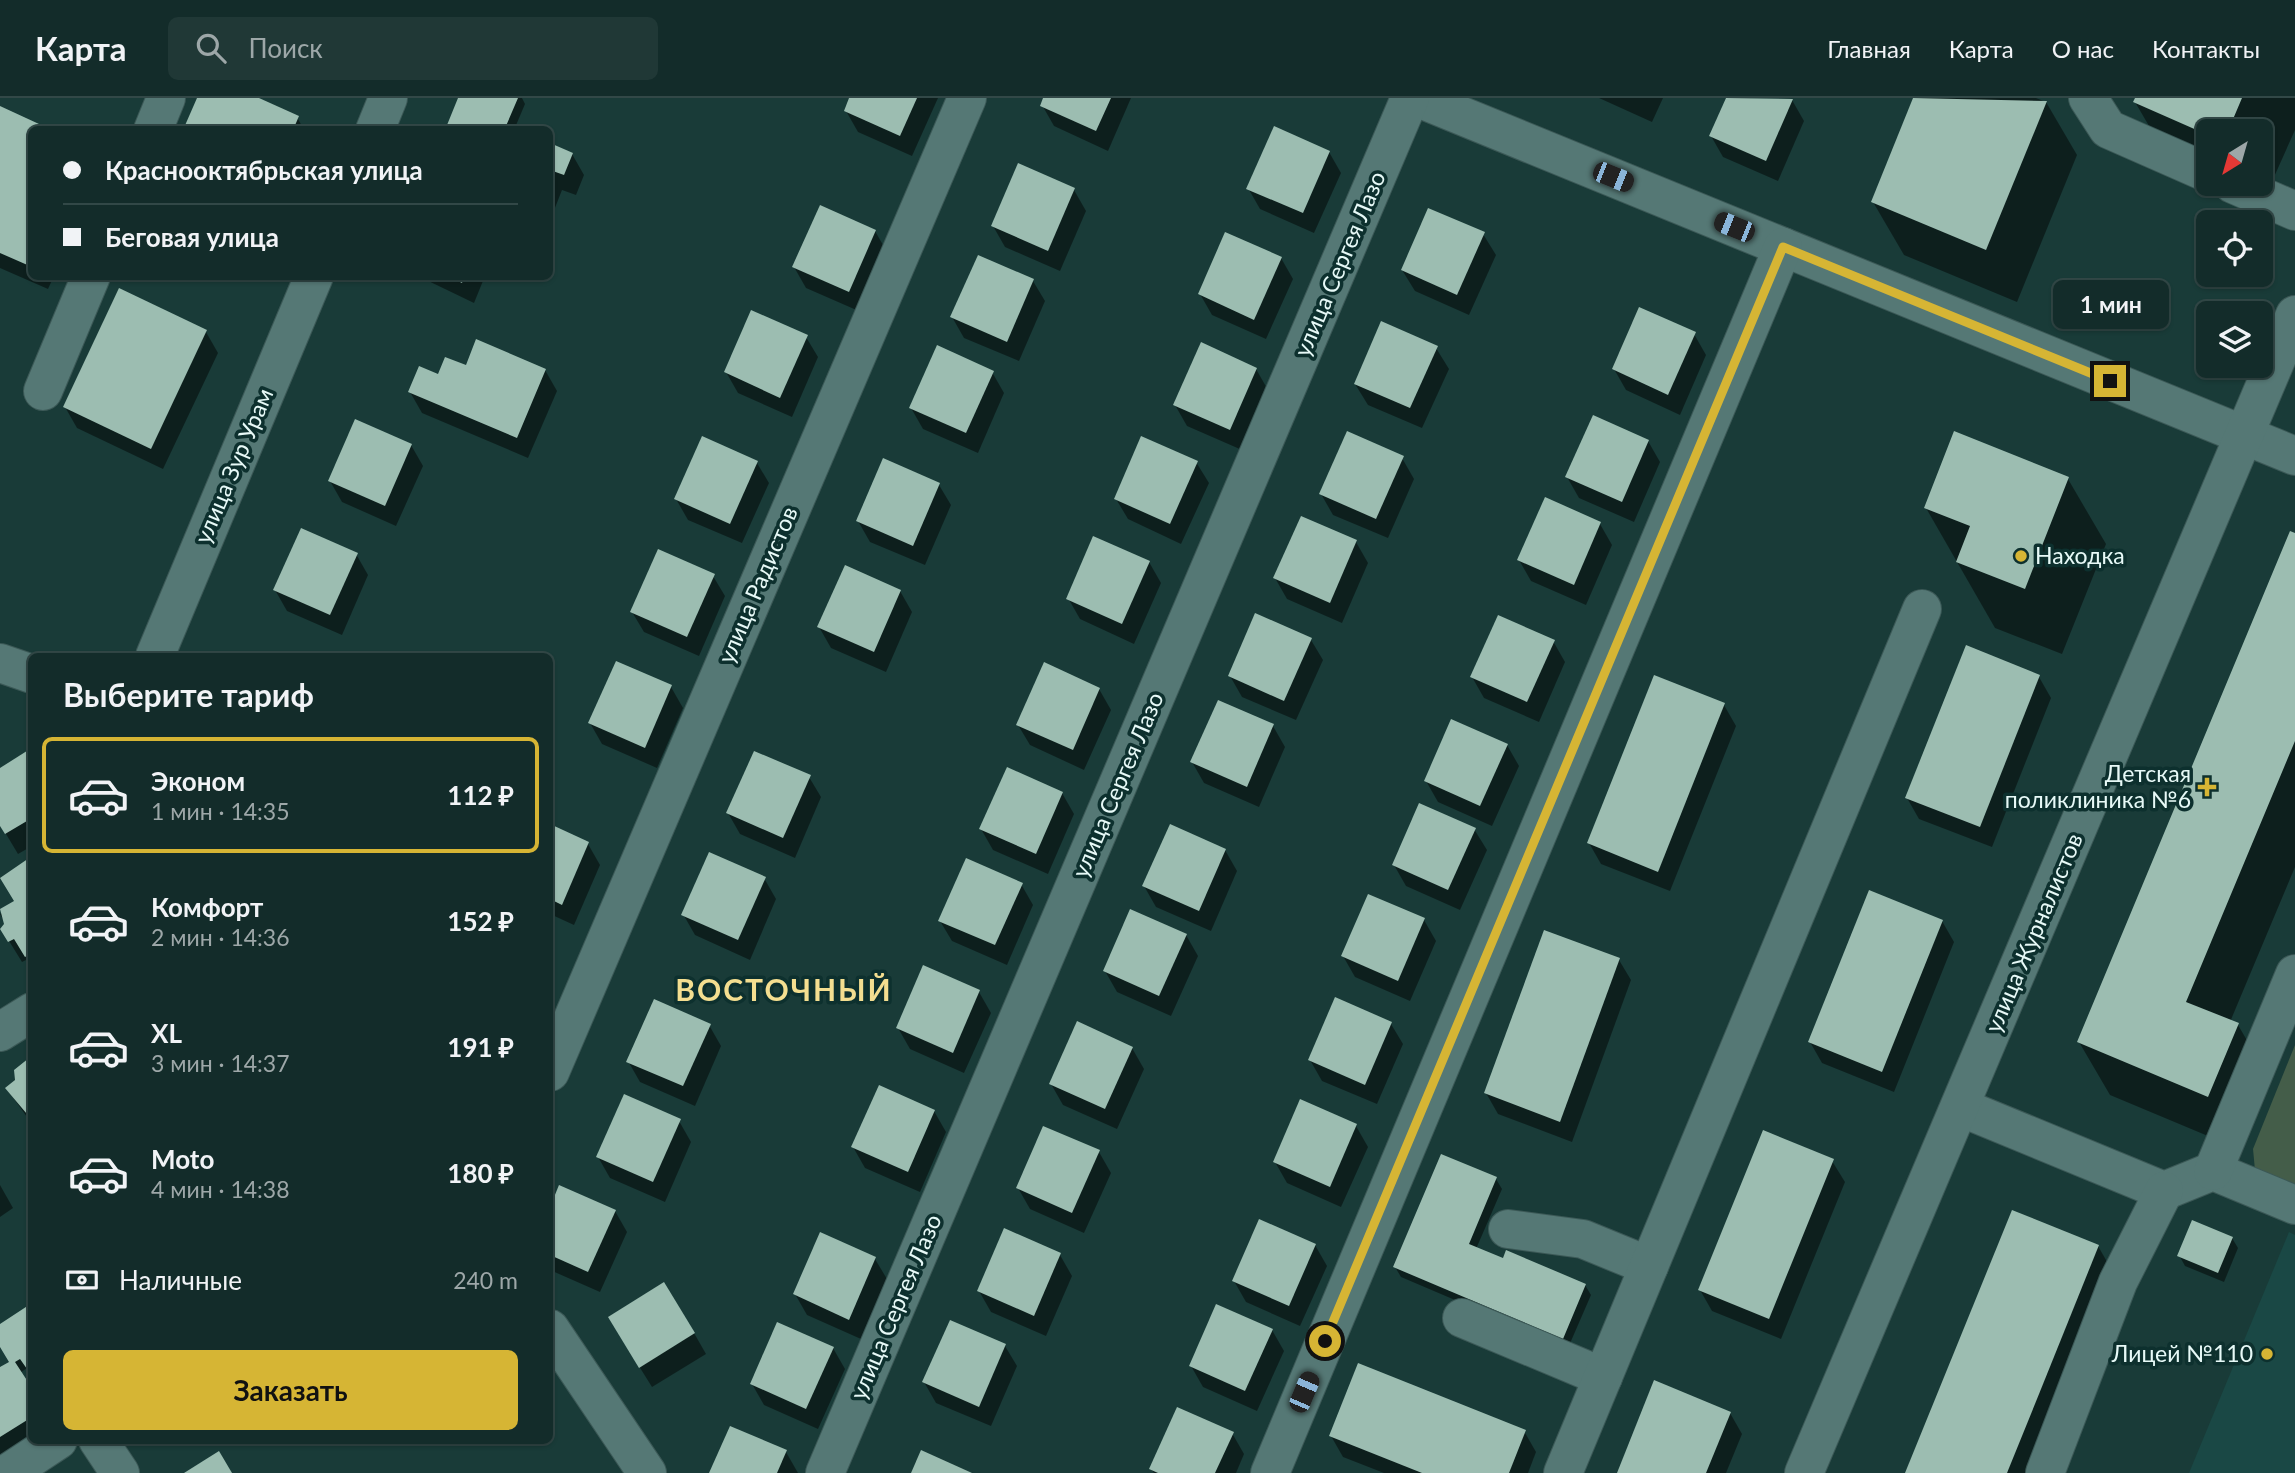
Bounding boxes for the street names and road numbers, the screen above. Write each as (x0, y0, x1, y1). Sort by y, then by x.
street label: улица Сергея Лазо (1287, 167, 1391, 360)
street label: улица Зур Урам (188, 384, 278, 547)
street label: улица Радистов (711, 502, 803, 667)
street label: улица Сергея Лазо (1065, 688, 1169, 881)
street label: улица Журналистов (1978, 829, 2088, 1037)
street label: улица Сергея Лазо (843, 1210, 947, 1403)

